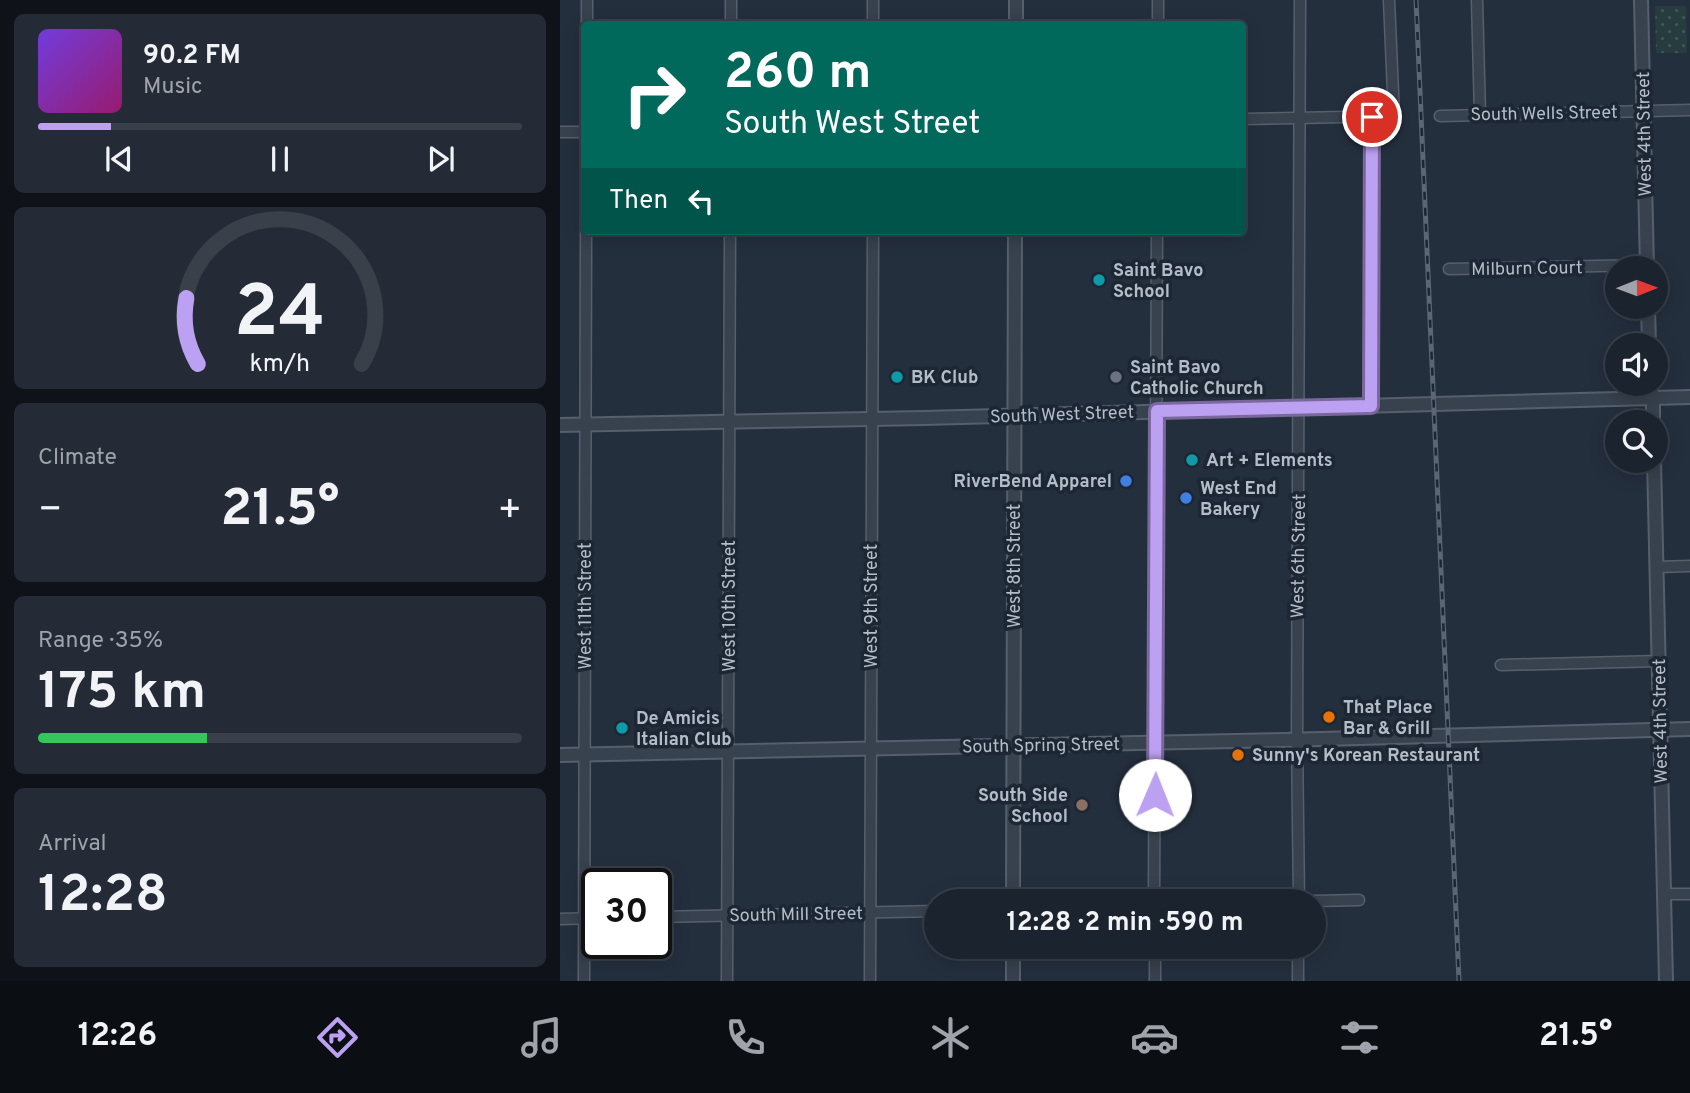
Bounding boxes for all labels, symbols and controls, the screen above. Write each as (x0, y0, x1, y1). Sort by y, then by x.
text: 90.2 FM (143, 40, 241, 73)
text: 260 m (724, 44, 871, 106)
icon: right (609, 49, 700, 140)
street label: West 4th Street (1633, 71, 1658, 197)
text: Music (143, 73, 203, 102)
pin (1342, 87, 1402, 147)
icon: arrive (1353, 98, 1391, 136)
street label: South Wells Street (1470, 102, 1618, 127)
text: South West Street (724, 105, 980, 145)
icon: previous (100, 140, 138, 178)
icon: pause (261, 140, 299, 178)
icon: next (422, 140, 460, 178)
icon: left (682, 182, 720, 220)
text: Then (609, 185, 668, 218)
north arrow (1605, 256, 1668, 318)
map controls (1605, 256, 1668, 473)
street label: Milburn Court (1471, 257, 1583, 282)
place label: Saint Bavo School (1113, 260, 1204, 304)
text: 24 (234, 270, 326, 362)
marker: Saint Bavo School (1091, 272, 1107, 288)
button: sound (1605, 333, 1668, 396)
text: km/h (250, 349, 310, 381)
place label: Saint Bavo Catholic Church (1130, 357, 1264, 401)
place label: BK Club (911, 367, 978, 390)
marker: BK Club (889, 369, 905, 385)
marker: Saint Bavo Catholic Church (1108, 369, 1124, 385)
street label: South West Street (990, 401, 1135, 430)
button: search (1605, 410, 1668, 473)
text: Climate (38, 444, 117, 473)
place label: Art + Elements (1206, 450, 1333, 473)
marker: Art + Elements (1184, 452, 1200, 468)
place label: RiverBend Apparel (954, 471, 1112, 494)
marker: RiverBend Apparel (1118, 473, 1134, 489)
text: 21.5° (221, 478, 339, 544)
place label: West End Bakery (1200, 478, 1277, 522)
text: − (38, 487, 63, 536)
text: + (497, 487, 522, 536)
marker: West End Bakery (1178, 490, 1194, 506)
street label: West 6th Street (1287, 493, 1312, 619)
street label: West 8th Street (1004, 504, 1027, 628)
street label: West 10th Street (719, 540, 742, 672)
street label: West 11th Street (575, 542, 598, 670)
street label: West 9th Street (861, 544, 884, 668)
text: Range · 35% (38, 627, 163, 656)
street label: West 4th Street (1649, 658, 1674, 784)
text: 175 km (38, 661, 206, 727)
place label: That Place Bar & Grill (1343, 697, 1432, 741)
place label: De Amicis Italian Club (636, 708, 732, 752)
marker: That Place Bar & Grill (1321, 709, 1337, 725)
marker: De Amicis Italian Club (614, 720, 630, 736)
street label: South Spring Street (962, 734, 1120, 759)
place label: Sunny's Korean Restaurant (1252, 745, 1480, 768)
marker: Sunny's Korean Restaurant (1230, 747, 1246, 763)
position arrow (1118, 758, 1192, 832)
place label: South Side School (978, 785, 1068, 829)
marker: South Side School (1074, 797, 1090, 813)
text: Arrival (38, 830, 107, 859)
text: 12:28 (38, 864, 168, 930)
speed limit sign: 30 (581, 868, 672, 959)
street label: South Mill Street (729, 903, 863, 928)
text: 12:28 · 2 min · 590 m (1006, 907, 1244, 940)
icon: directions (313, 1013, 362, 1062)
icon: music (517, 1013, 566, 1062)
icon: phone (721, 1013, 770, 1062)
icon: climate (926, 1013, 975, 1062)
icon: car (1130, 1013, 1179, 1062)
icon: filters (1335, 1013, 1384, 1062)
text: 12:26 (78, 1017, 157, 1057)
text: 21.5° (1539, 1017, 1612, 1057)

